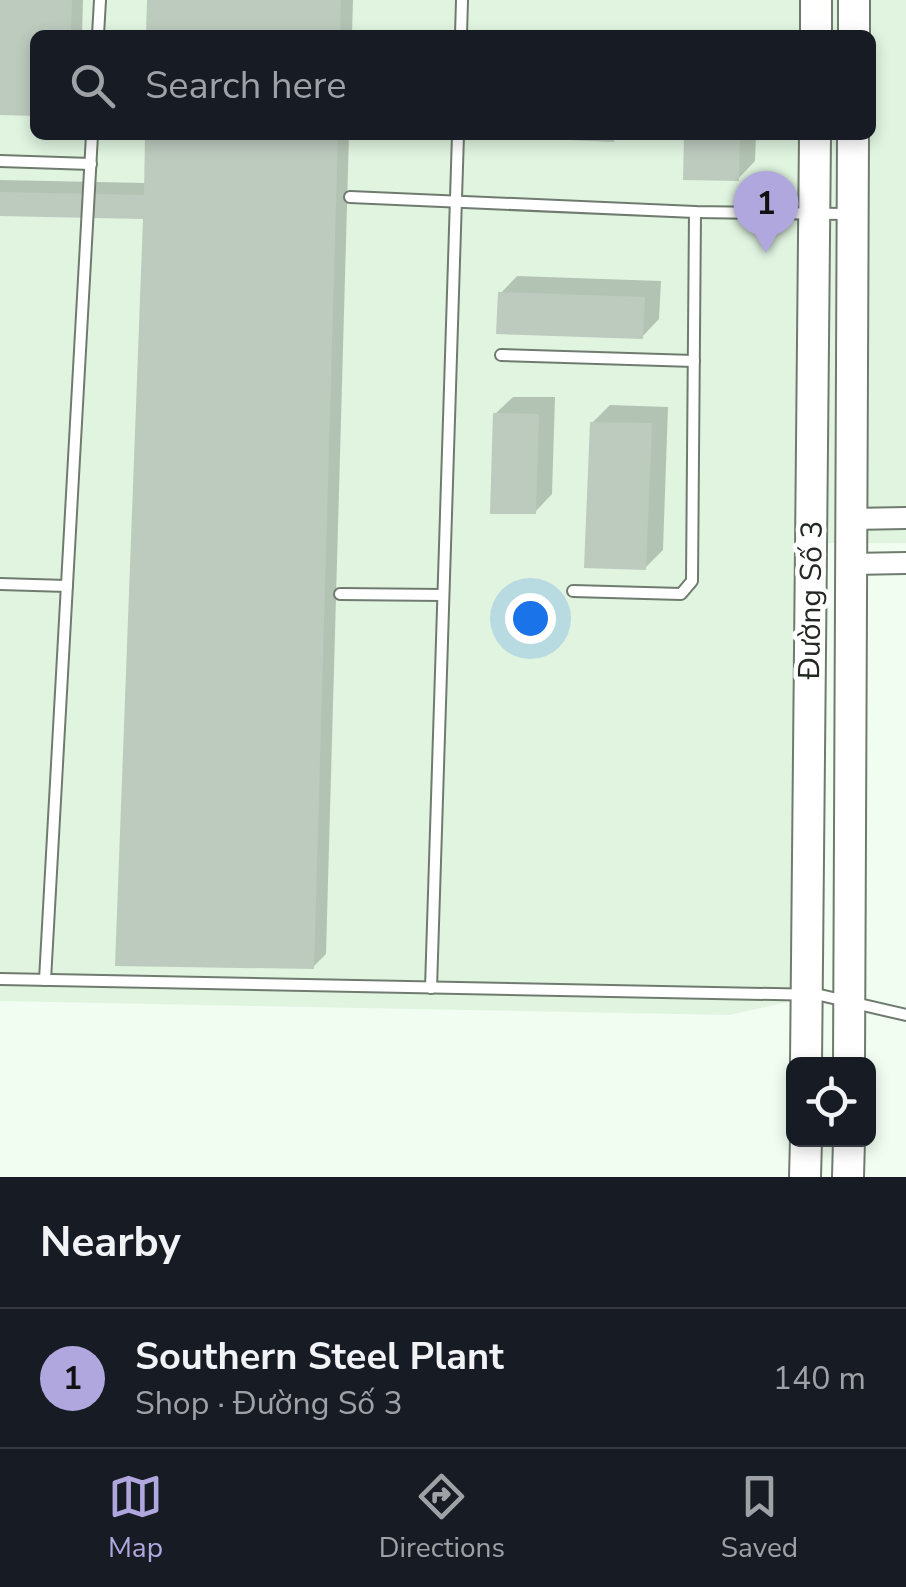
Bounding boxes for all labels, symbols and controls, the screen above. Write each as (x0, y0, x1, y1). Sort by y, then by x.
search box (30, 30, 876, 140)
icon: search (65, 58, 120, 113)
text: Search here (145, 60, 346, 111)
pin: 1 (734, 170, 798, 253)
street label: Đường Số 3 (789, 520, 833, 681)
your location (505, 593, 556, 644)
map controls (786, 1057, 876, 1147)
button: locate (786, 1057, 876, 1147)
text: Nearby (40, 1214, 181, 1271)
text: Southern Steel Plant (135, 1331, 504, 1382)
text: 1 (63, 1357, 82, 1400)
text: 140 m (773, 1357, 866, 1400)
text: Shop · Đường Số 3 (135, 1382, 403, 1425)
tab: Map (108, 1469, 163, 1567)
tab: Directions (379, 1469, 505, 1567)
tab: Saved (721, 1469, 798, 1567)

